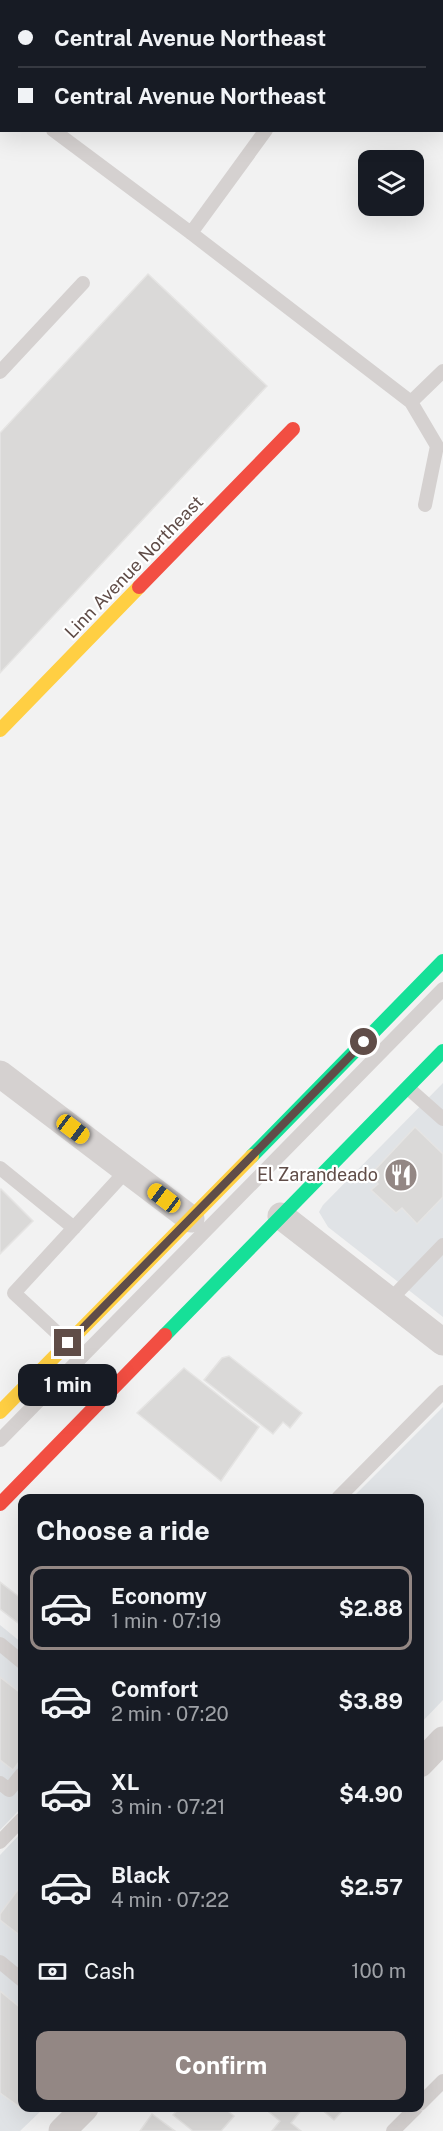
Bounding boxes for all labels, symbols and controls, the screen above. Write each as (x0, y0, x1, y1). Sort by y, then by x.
text: Central Avenue Northeast (54, 25, 326, 51)
text: Central Avenue Northeast (54, 83, 326, 109)
map controls (358, 150, 424, 216)
button: layers (358, 150, 424, 216)
street label: Linn Avenue Northeast (60, 491, 207, 642)
route start (350, 1028, 377, 1055)
car (53, 1111, 93, 1147)
restaurant icon: El Zarandeado (383, 1157, 419, 1193)
place label: El Zarandeado (257, 1164, 378, 1185)
car (144, 1180, 184, 1216)
route end (54, 1329, 81, 1356)
callout: 1 min (19, 1364, 118, 1406)
text: 1 min (43, 1373, 92, 1397)
text: Choose a ride (36, 1514, 210, 1546)
icon: car (39, 1581, 93, 1635)
text: Economy (111, 1583, 207, 1609)
text: $2.88 (339, 1595, 403, 1621)
text: 1 min · 07:19 (111, 1609, 221, 1633)
icon: car (39, 1674, 93, 1728)
text: Comfort (111, 1676, 198, 1702)
text: $3.89 (338, 1688, 403, 1714)
text: 2 min · 07:20 (111, 1702, 229, 1726)
icon: car (39, 1767, 93, 1821)
text: XL (111, 1769, 139, 1795)
text: $4.90 (339, 1781, 403, 1807)
text: 3 min · 07:21 (111, 1795, 225, 1819)
icon: car (39, 1860, 93, 1914)
text: Black (111, 1862, 170, 1888)
text: $2.57 (340, 1874, 403, 1900)
text: 4 min · 07:22 (111, 1888, 229, 1912)
icon: cash (36, 1955, 69, 1988)
text: Cash (84, 1958, 135, 1984)
text: 100 m (351, 1959, 406, 1983)
button: Confirm (36, 2031, 406, 2100)

